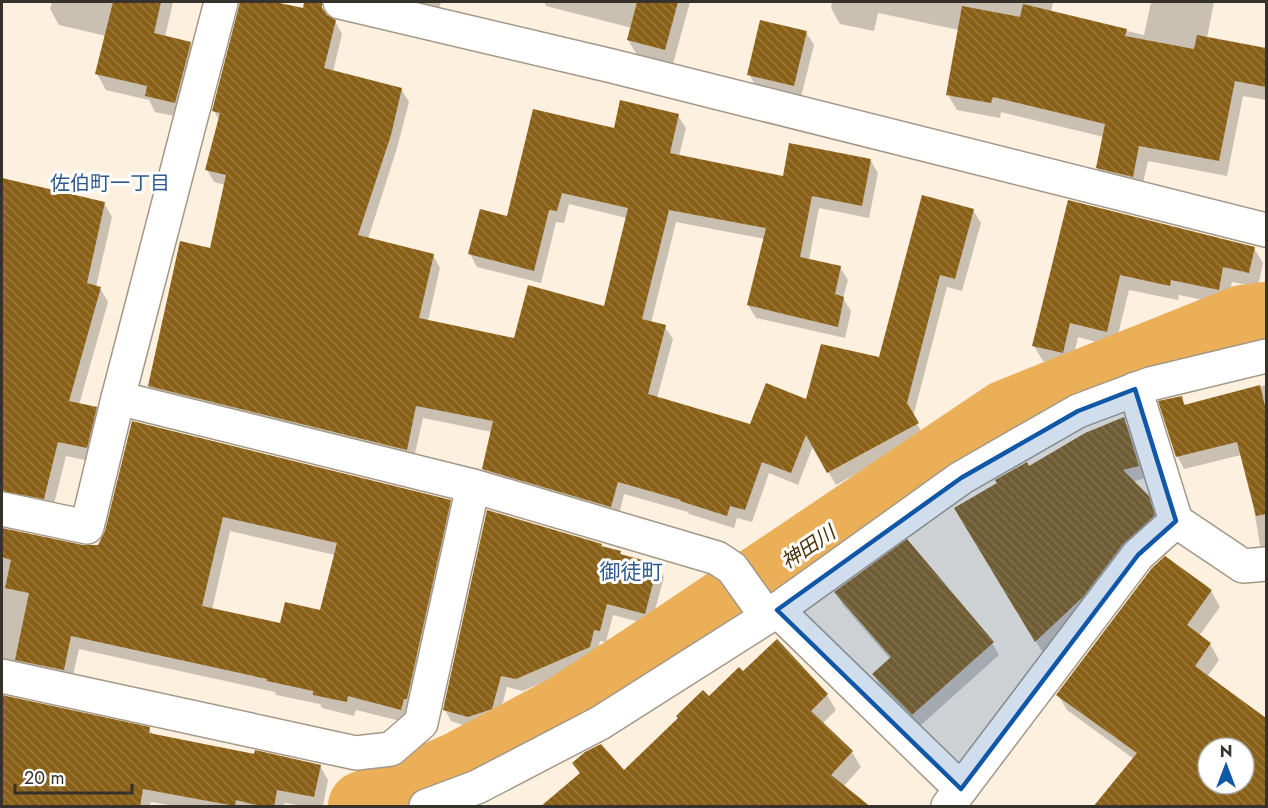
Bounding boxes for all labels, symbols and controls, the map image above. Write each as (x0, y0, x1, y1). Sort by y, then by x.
district label: 佐伯町一丁目 (50, 169, 170, 198)
water label: 神田川 (775, 517, 843, 576)
district label: 御徒町 (600, 557, 663, 587)
north arrow (1196, 736, 1256, 796)
text: N (1220, 740, 1232, 763)
scale bar (15, 757, 132, 795)
text: 20 m (24, 765, 64, 791)

